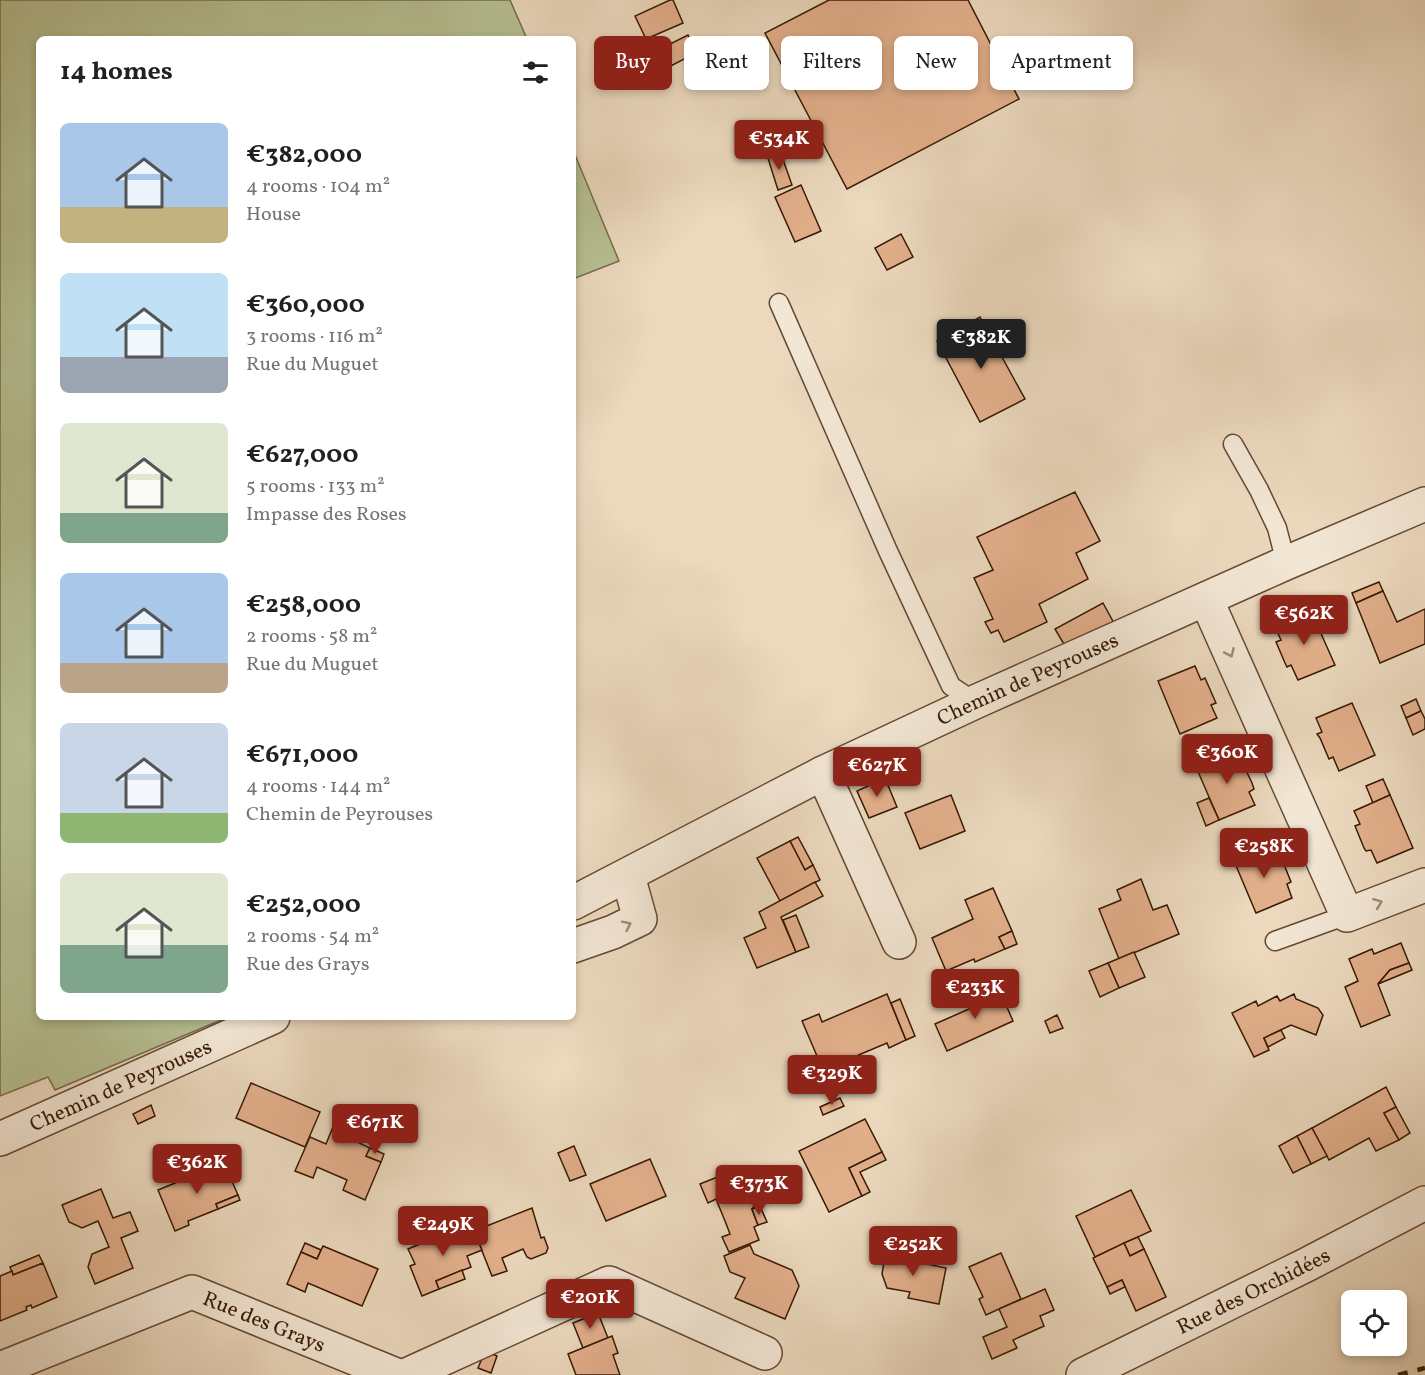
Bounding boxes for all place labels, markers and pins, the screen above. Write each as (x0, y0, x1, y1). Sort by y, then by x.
pin: €534K (737, 120, 821, 171)
pin: €382K (939, 319, 1023, 370)
pin: €562K (1262, 595, 1346, 646)
pin: €360K (1185, 734, 1269, 785)
pin: €627K (835, 747, 919, 798)
pin: €258K (1222, 828, 1306, 879)
pin: €233K (933, 969, 1017, 1020)
pin: €329K (790, 1055, 874, 1106)
pin: €671K (333, 1104, 417, 1155)
pin: €362K (155, 1144, 239, 1195)
pin: €373K (717, 1165, 801, 1216)
pin: €249K (401, 1206, 485, 1257)
pin: €252K (871, 1226, 955, 1277)
pin: €201K (548, 1279, 632, 1330)

